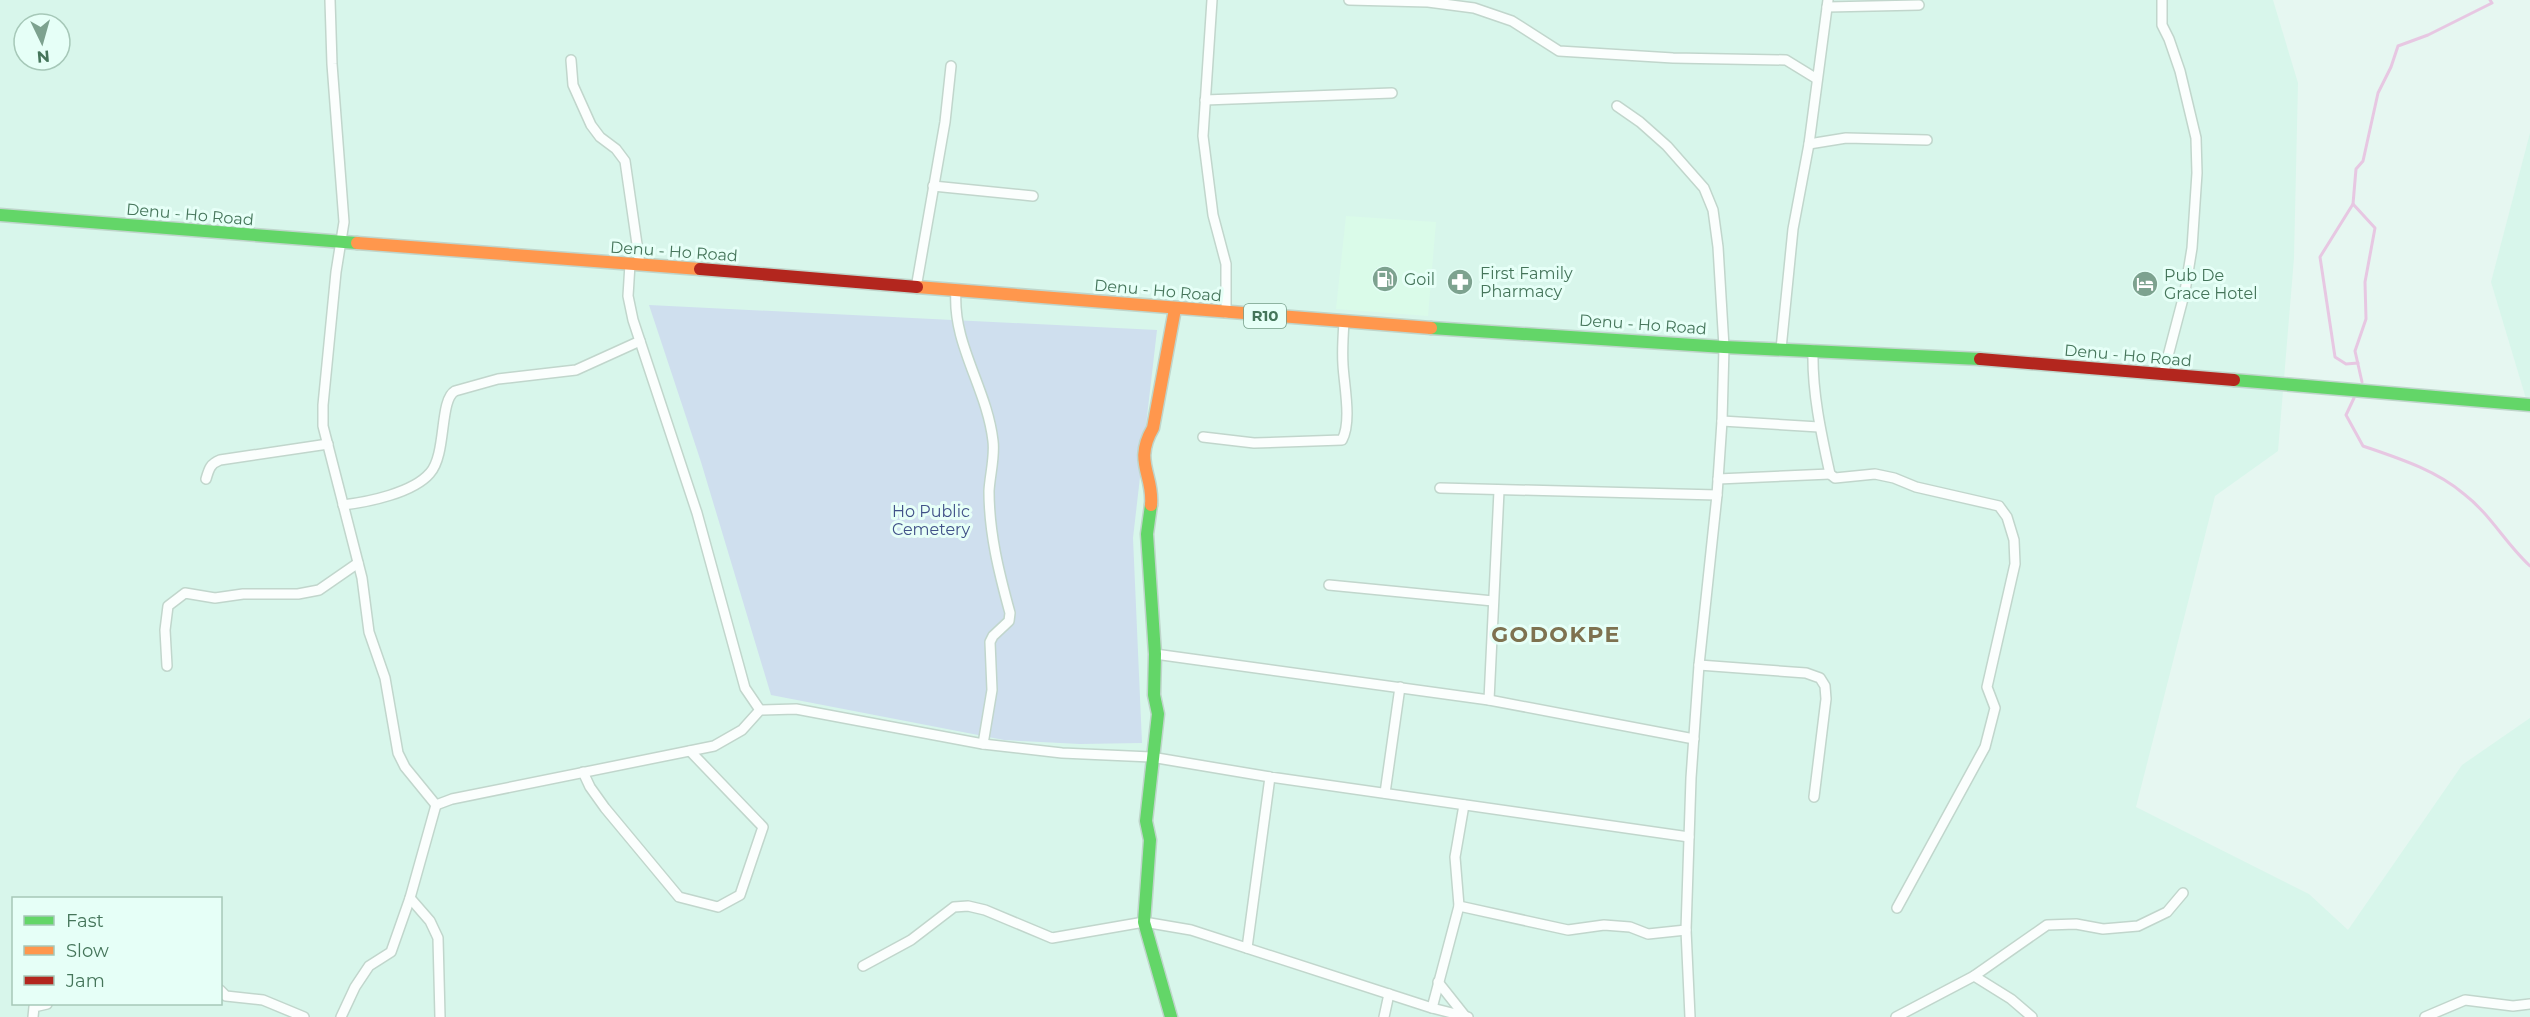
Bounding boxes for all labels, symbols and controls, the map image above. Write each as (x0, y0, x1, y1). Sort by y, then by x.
north arrow (12, 12, 72, 72)
text: N (36, 46, 51, 66)
street label: Denu - Ho Road (125, 199, 255, 230)
street label: Denu - Ho Road (609, 238, 738, 265)
fuel station icon: Goil (1370, 264, 1400, 294)
place label: First Family Pharmacy (1480, 264, 1573, 301)
place label: Pub De Grace Hotel (2164, 266, 2258, 303)
pharmacy icon: First Family Pharmacy (1445, 267, 1475, 297)
hotel icon: Pub De Grace Hotel (2130, 269, 2160, 299)
place label: Goil (1404, 270, 1435, 289)
street label: Denu - Ho Road (1093, 275, 1223, 306)
road number: R10 (1244, 304, 1286, 328)
street label: Denu - Ho Road (1578, 311, 1707, 338)
street label: Denu - Ho Road (2063, 340, 2193, 371)
park label: Ho Public Cemetery (892, 502, 970, 539)
district label: GODOKPE (1491, 621, 1621, 648)
legend (12, 897, 222, 1005)
text: Fast (66, 910, 104, 932)
text: Slow (66, 940, 109, 962)
text: Jam (65, 970, 105, 992)

